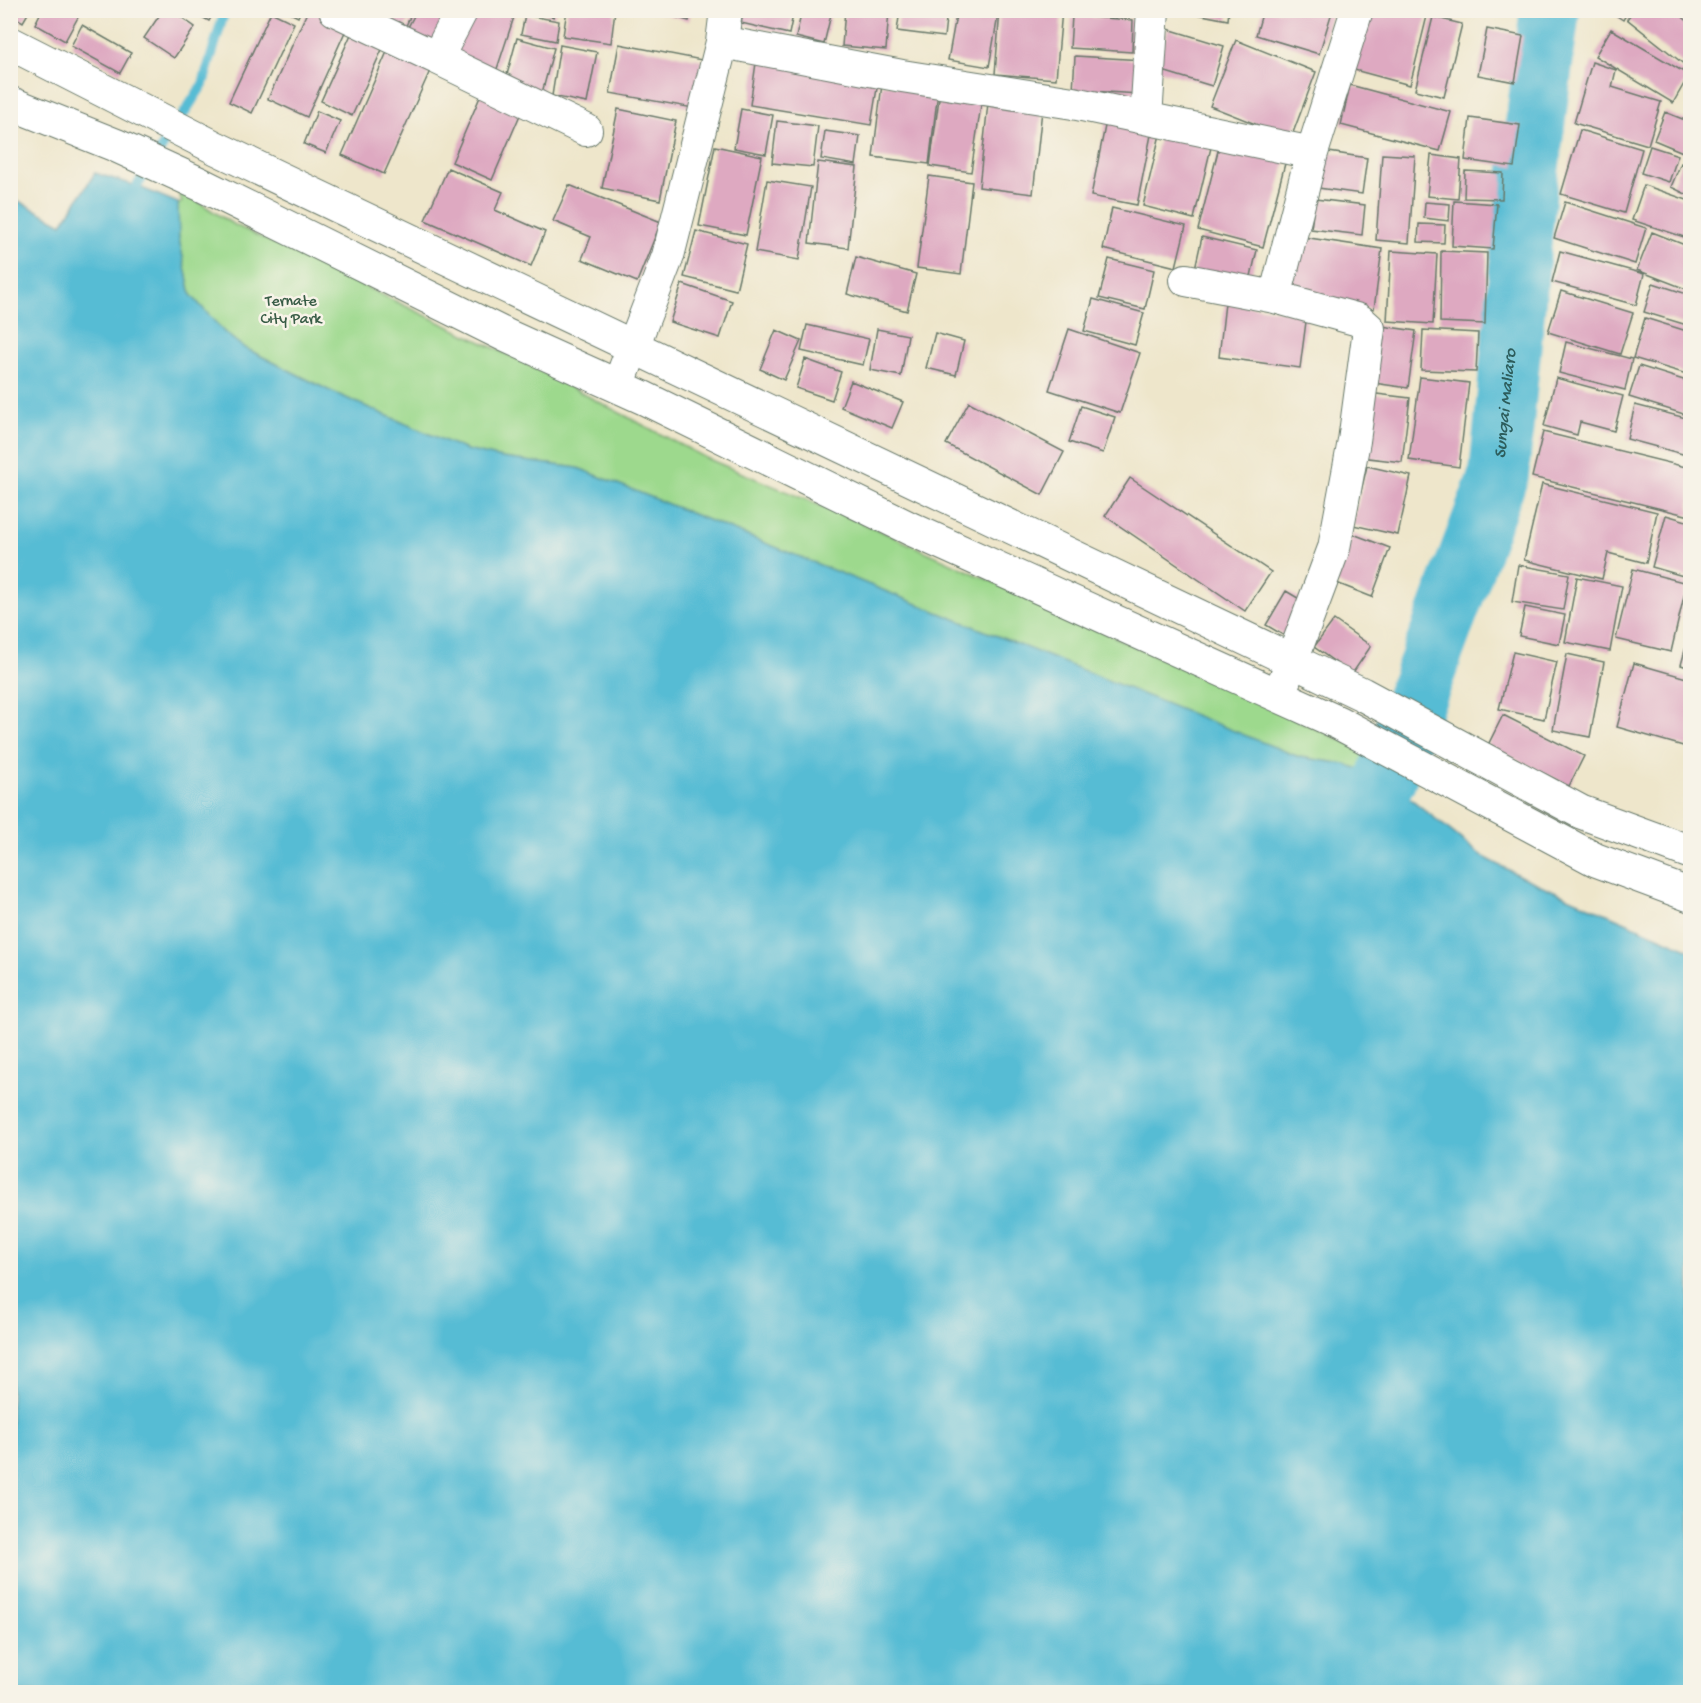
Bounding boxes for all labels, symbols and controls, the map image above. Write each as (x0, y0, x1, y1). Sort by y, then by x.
park label: Ternate City Park (261, 293, 323, 330)
water label: Sungai Maliaro (1490, 347, 1522, 459)

